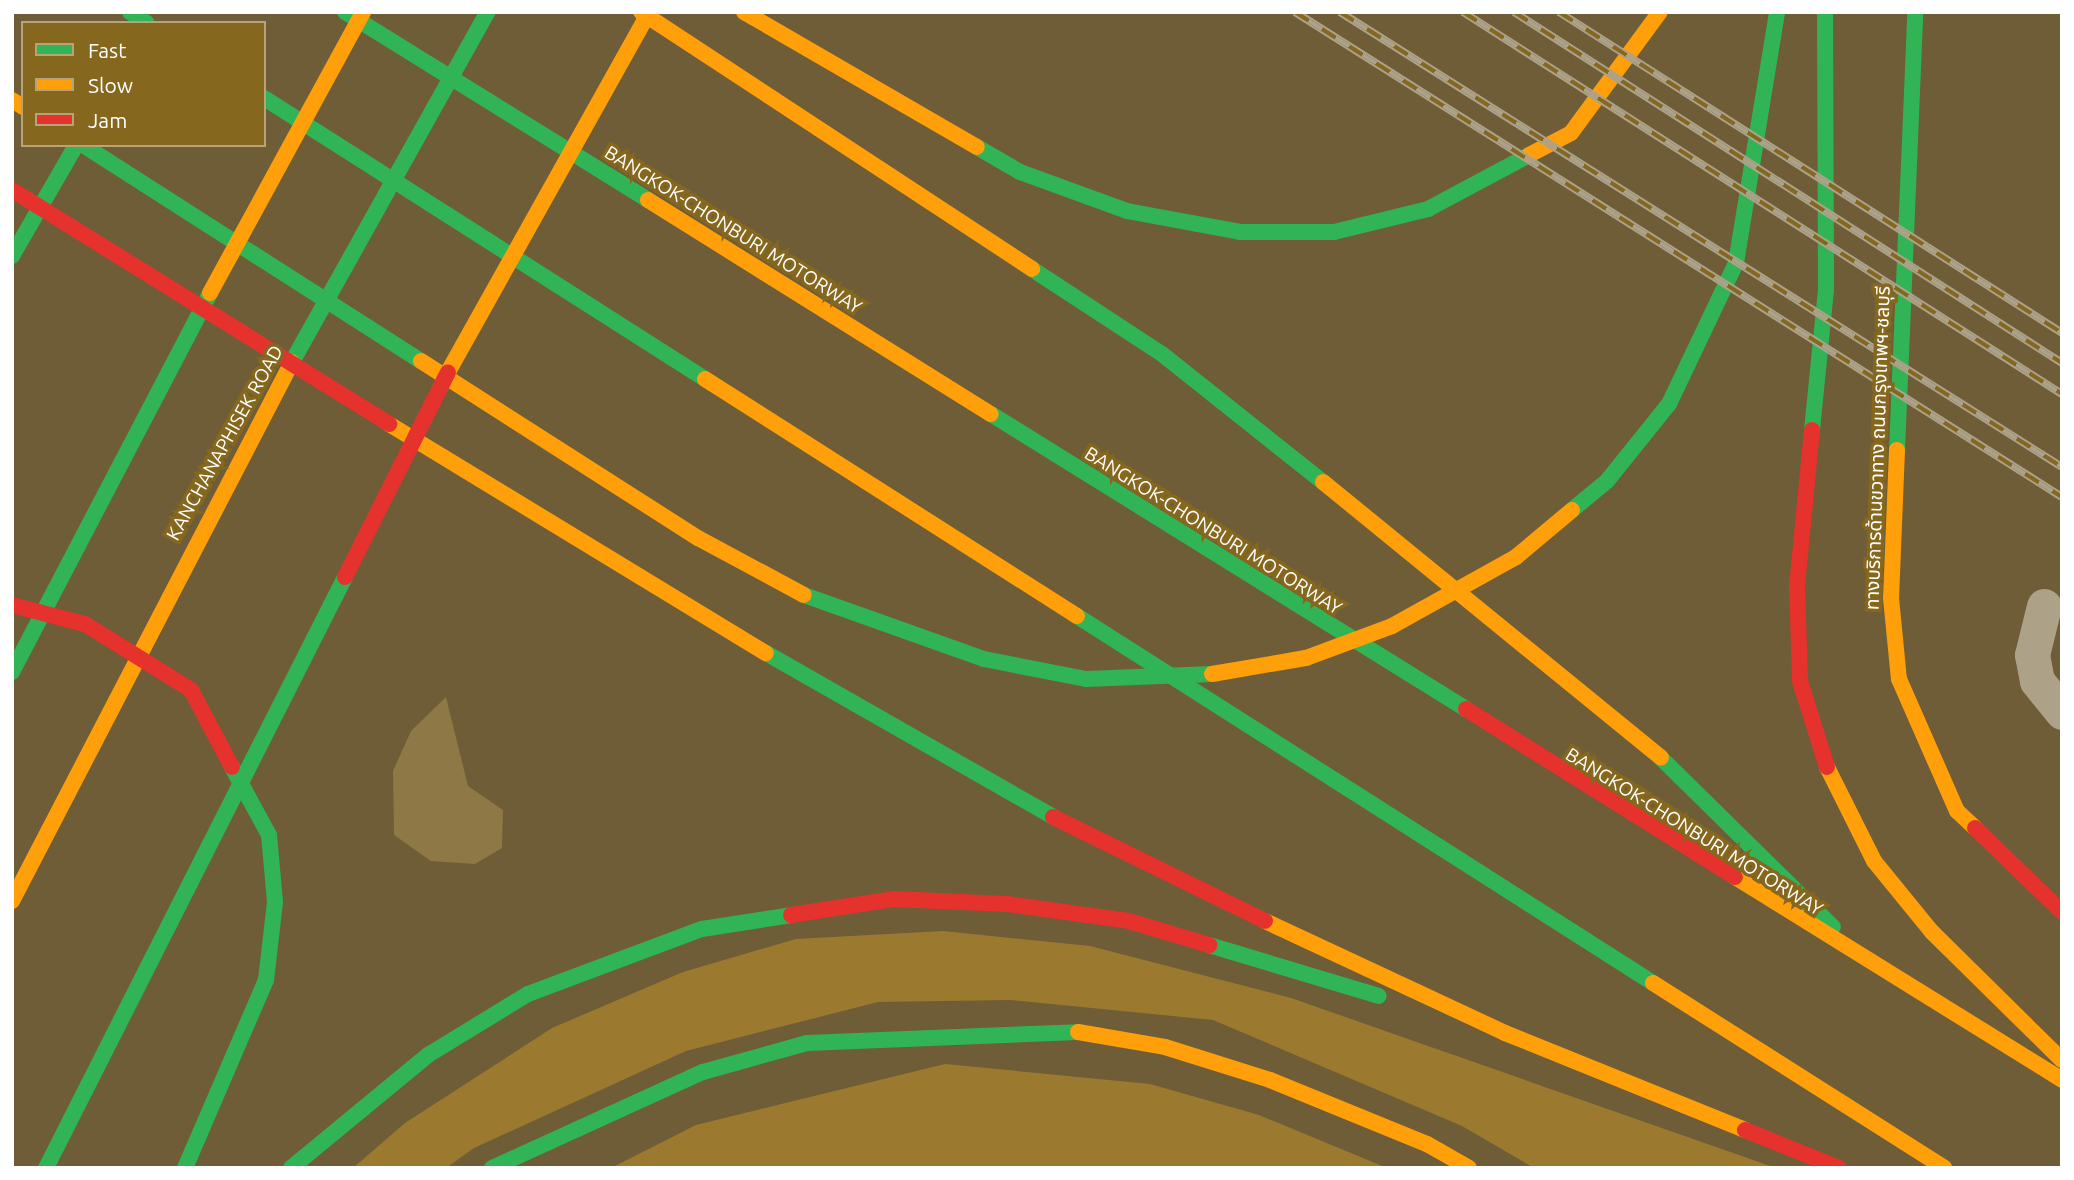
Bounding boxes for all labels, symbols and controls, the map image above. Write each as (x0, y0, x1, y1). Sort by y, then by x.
legend (21, 21, 266, 147)
text: Fast (88, 38, 126, 62)
text: Slow (88, 73, 133, 97)
text: Jam (88, 108, 127, 132)
street label: BANGKOK-CHONBURI MOTORWAY (600, 141, 866, 319)
street label: ทางบริการด้านขวาทาง ถนนกรุงเทพฯ-ชลบุรี (1861, 286, 1895, 610)
street label: KANCHANAPHISEK ROAD (162, 342, 288, 544)
street label: BANGKOK-CHONBURI MOTORWAY (1080, 442, 1346, 620)
street label: BANGKOK-CHONBURI MOTORWAY (1561, 743, 1827, 921)

